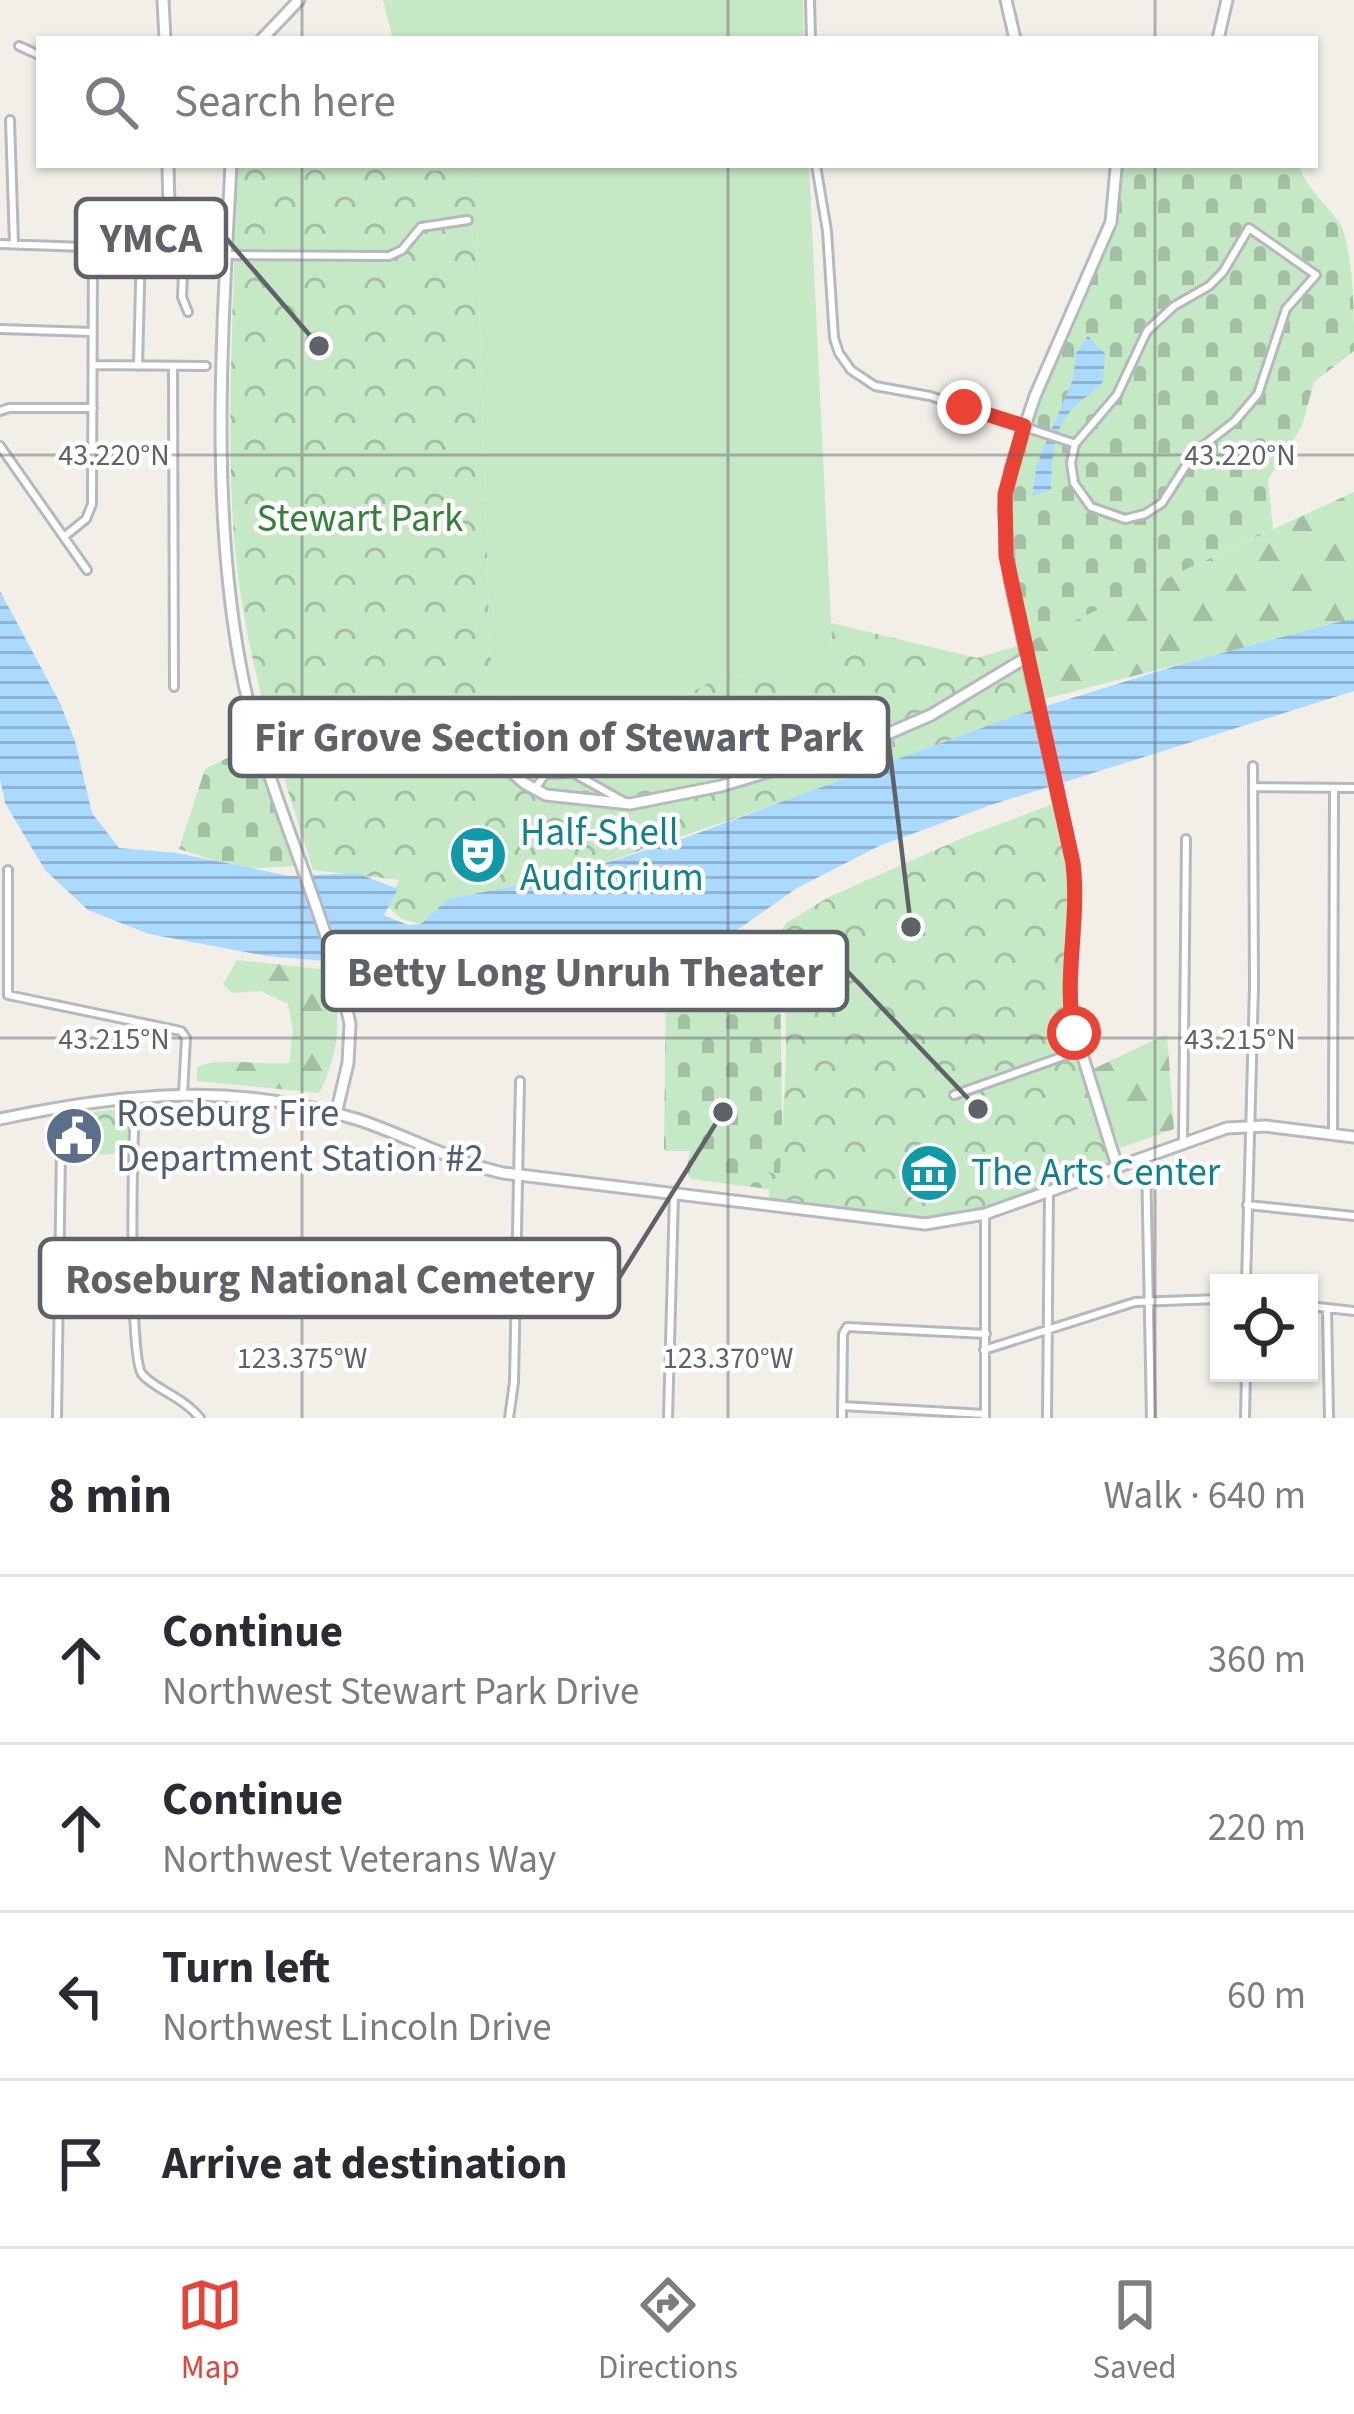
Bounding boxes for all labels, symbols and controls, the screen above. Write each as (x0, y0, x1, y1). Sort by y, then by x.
search box (36, 36, 1318, 168)
icon: search (78, 69, 144, 135)
text: Search here (174, 70, 396, 134)
callout: YMCA (76, 199, 226, 277)
text: YMCA (99, 209, 203, 269)
route end (937, 380, 991, 434)
text: 43.220°N (58, 434, 170, 477)
text: 43.220°N (1184, 434, 1296, 477)
park label: Stewart Park (257, 491, 463, 547)
callout: Fir Grove Section of Stewart Park (230, 698, 888, 776)
text: Fir Grove Section of Stewart Park (254, 708, 864, 768)
place label: Half-Shell Auditorium (520, 805, 704, 906)
theatre icon: Half-Shell Auditorium (447, 824, 509, 886)
callout: Betty Long Unruh Theater (323, 932, 847, 1010)
text: Betty Long Unruh Theater (347, 943, 823, 1003)
route start (1047, 1006, 1101, 1060)
text: 43.215°N (58, 1018, 170, 1061)
text: 43.215°N (1184, 1018, 1296, 1061)
place label: Roseburg Fire Department Station #2 (116, 1086, 484, 1187)
public building icon: Roseburg Fire Department Station #2 (43, 1105, 105, 1167)
museum icon: The Arts Center (898, 1142, 960, 1204)
place label: The Arts Center (971, 1145, 1221, 1201)
callout: Roseburg National Cemetery (40, 1239, 619, 1317)
text: Roseburg National Cemetery (65, 1250, 595, 1310)
map controls (1210, 1274, 1318, 1382)
button: locate (1210, 1274, 1318, 1382)
text: 123.375°W (237, 1337, 367, 1380)
text: 123.370°W (663, 1337, 793, 1380)
text: 8 min (48, 1460, 172, 1532)
text: Walk · 640 m (1103, 1468, 1306, 1524)
text: Continue (162, 1600, 343, 1664)
icon: ahead (48, 1627, 114, 1693)
text: 360 m (1208, 1632, 1306, 1688)
text: Northwest Stewart Park Drive (162, 1664, 639, 1720)
text: Continue (162, 1768, 343, 1832)
icon: ahead (48, 1795, 114, 1861)
text: 220 m (1208, 1800, 1306, 1856)
text: Northwest Veterans Way (162, 1832, 556, 1888)
text: Turn left (162, 1936, 330, 2000)
icon: left (48, 1963, 114, 2029)
text: 60 m (1227, 1968, 1306, 2024)
text: Northwest Lincoln Drive (162, 2000, 552, 2056)
icon: arrive (48, 2131, 114, 2197)
text: Arrive at destination (162, 2132, 567, 2196)
tab: Map (177, 2272, 243, 2391)
tab: Directions (598, 2272, 738, 2391)
tab: Saved (1092, 2272, 1177, 2391)

